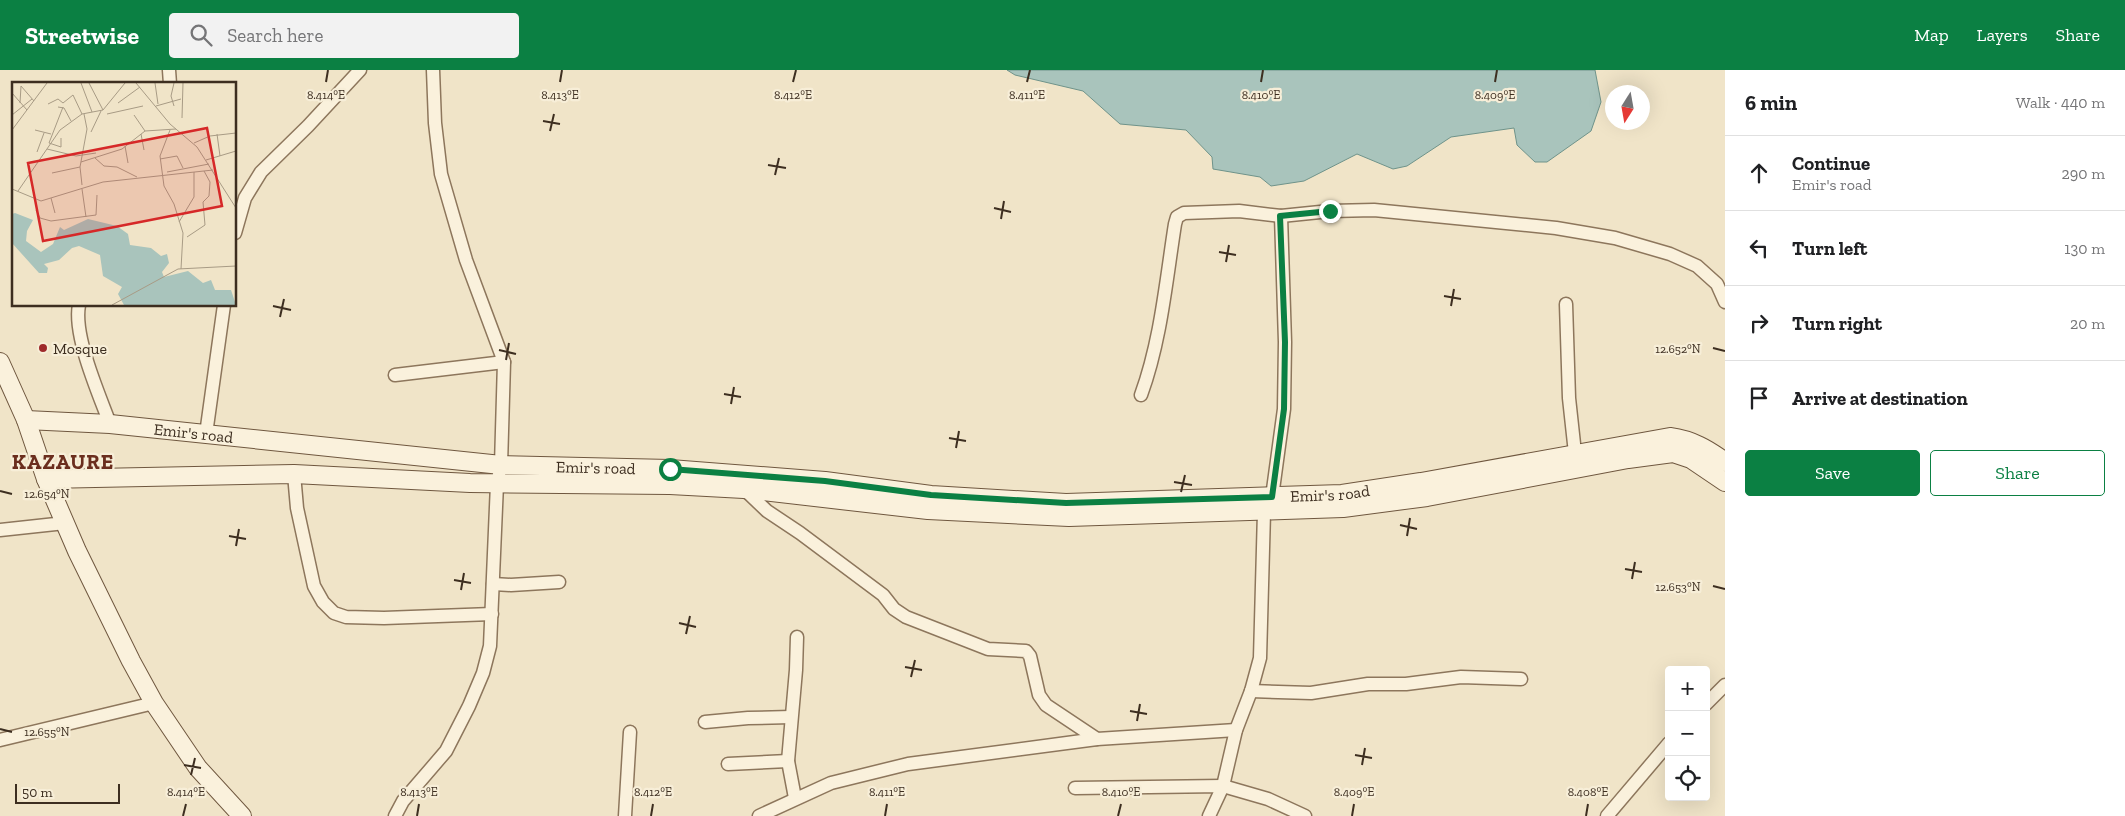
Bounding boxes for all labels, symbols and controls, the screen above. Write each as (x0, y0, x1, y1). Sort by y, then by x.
search box (169, 13, 519, 58)
text: Streetwise (25, 21, 139, 50)
icon: search (187, 21, 215, 49)
text: Search here (227, 24, 323, 47)
text: Map (1914, 24, 1949, 46)
text: Layers (1977, 24, 2028, 46)
text: Share (2056, 24, 2100, 46)
inset map (12, 82, 236, 306)
north arrow (1605, 85, 1650, 130)
text: 8.414°E (307, 88, 345, 102)
text: 8.413°E (541, 88, 579, 102)
text: 8.412°E (774, 88, 812, 102)
text: 8.411°E (1009, 88, 1045, 102)
text: 8.410°E (1242, 88, 1280, 102)
text: 8.409°E (1475, 88, 1515, 102)
text: 6 min (1745, 90, 1797, 115)
text: Walk · 440 m (2016, 93, 2105, 112)
text: Continue (1792, 152, 1870, 175)
icon: ahead (1745, 159, 1773, 187)
text: 290 m (2062, 164, 2105, 183)
text: Emir's road (1792, 175, 1872, 194)
route end (1319, 200, 1342, 223)
icon: left (1745, 234, 1773, 262)
text: Turn left (1792, 237, 1867, 260)
text: 130 m (2064, 239, 2105, 258)
icon: right (1745, 309, 1773, 337)
text: Turn right (1792, 312, 1882, 335)
text: 20 m (2070, 314, 2105, 333)
place label: Mosque (53, 339, 107, 358)
marker: Mosque (37, 342, 49, 354)
text: 12.652°N (1655, 342, 1701, 356)
icon: arrive (1745, 384, 1773, 412)
text: Arrive at destination (1792, 387, 1968, 410)
street label: Emir's road (153, 419, 234, 446)
district label: KAZAURE (12, 449, 114, 474)
button: Save (1745, 450, 1920, 496)
button: Share (1930, 450, 2105, 496)
street label: Emir's road (556, 457, 636, 478)
route start (659, 458, 682, 481)
street label: Emir's road (1290, 480, 1371, 505)
text: 12.654°N (24, 487, 70, 501)
text: 12.653°N (1655, 580, 1701, 594)
map controls (1665, 666, 1710, 801)
button: + (1665, 666, 1710, 711)
button: − (1665, 711, 1710, 756)
text: 12.655°N (24, 725, 70, 739)
button: locate (1665, 756, 1710, 801)
scale bar (15, 781, 120, 804)
text: 50 m (22, 784, 53, 801)
text: 8.414°E (167, 785, 205, 799)
text: 8.413°E (400, 785, 438, 799)
text: 8.412°E (634, 785, 672, 799)
text: 8.411°E (869, 785, 905, 799)
text: 8.410°E (1102, 785, 1140, 799)
text: 8.409°E (1334, 785, 1374, 799)
text: 8.408°E (1568, 785, 1608, 799)

